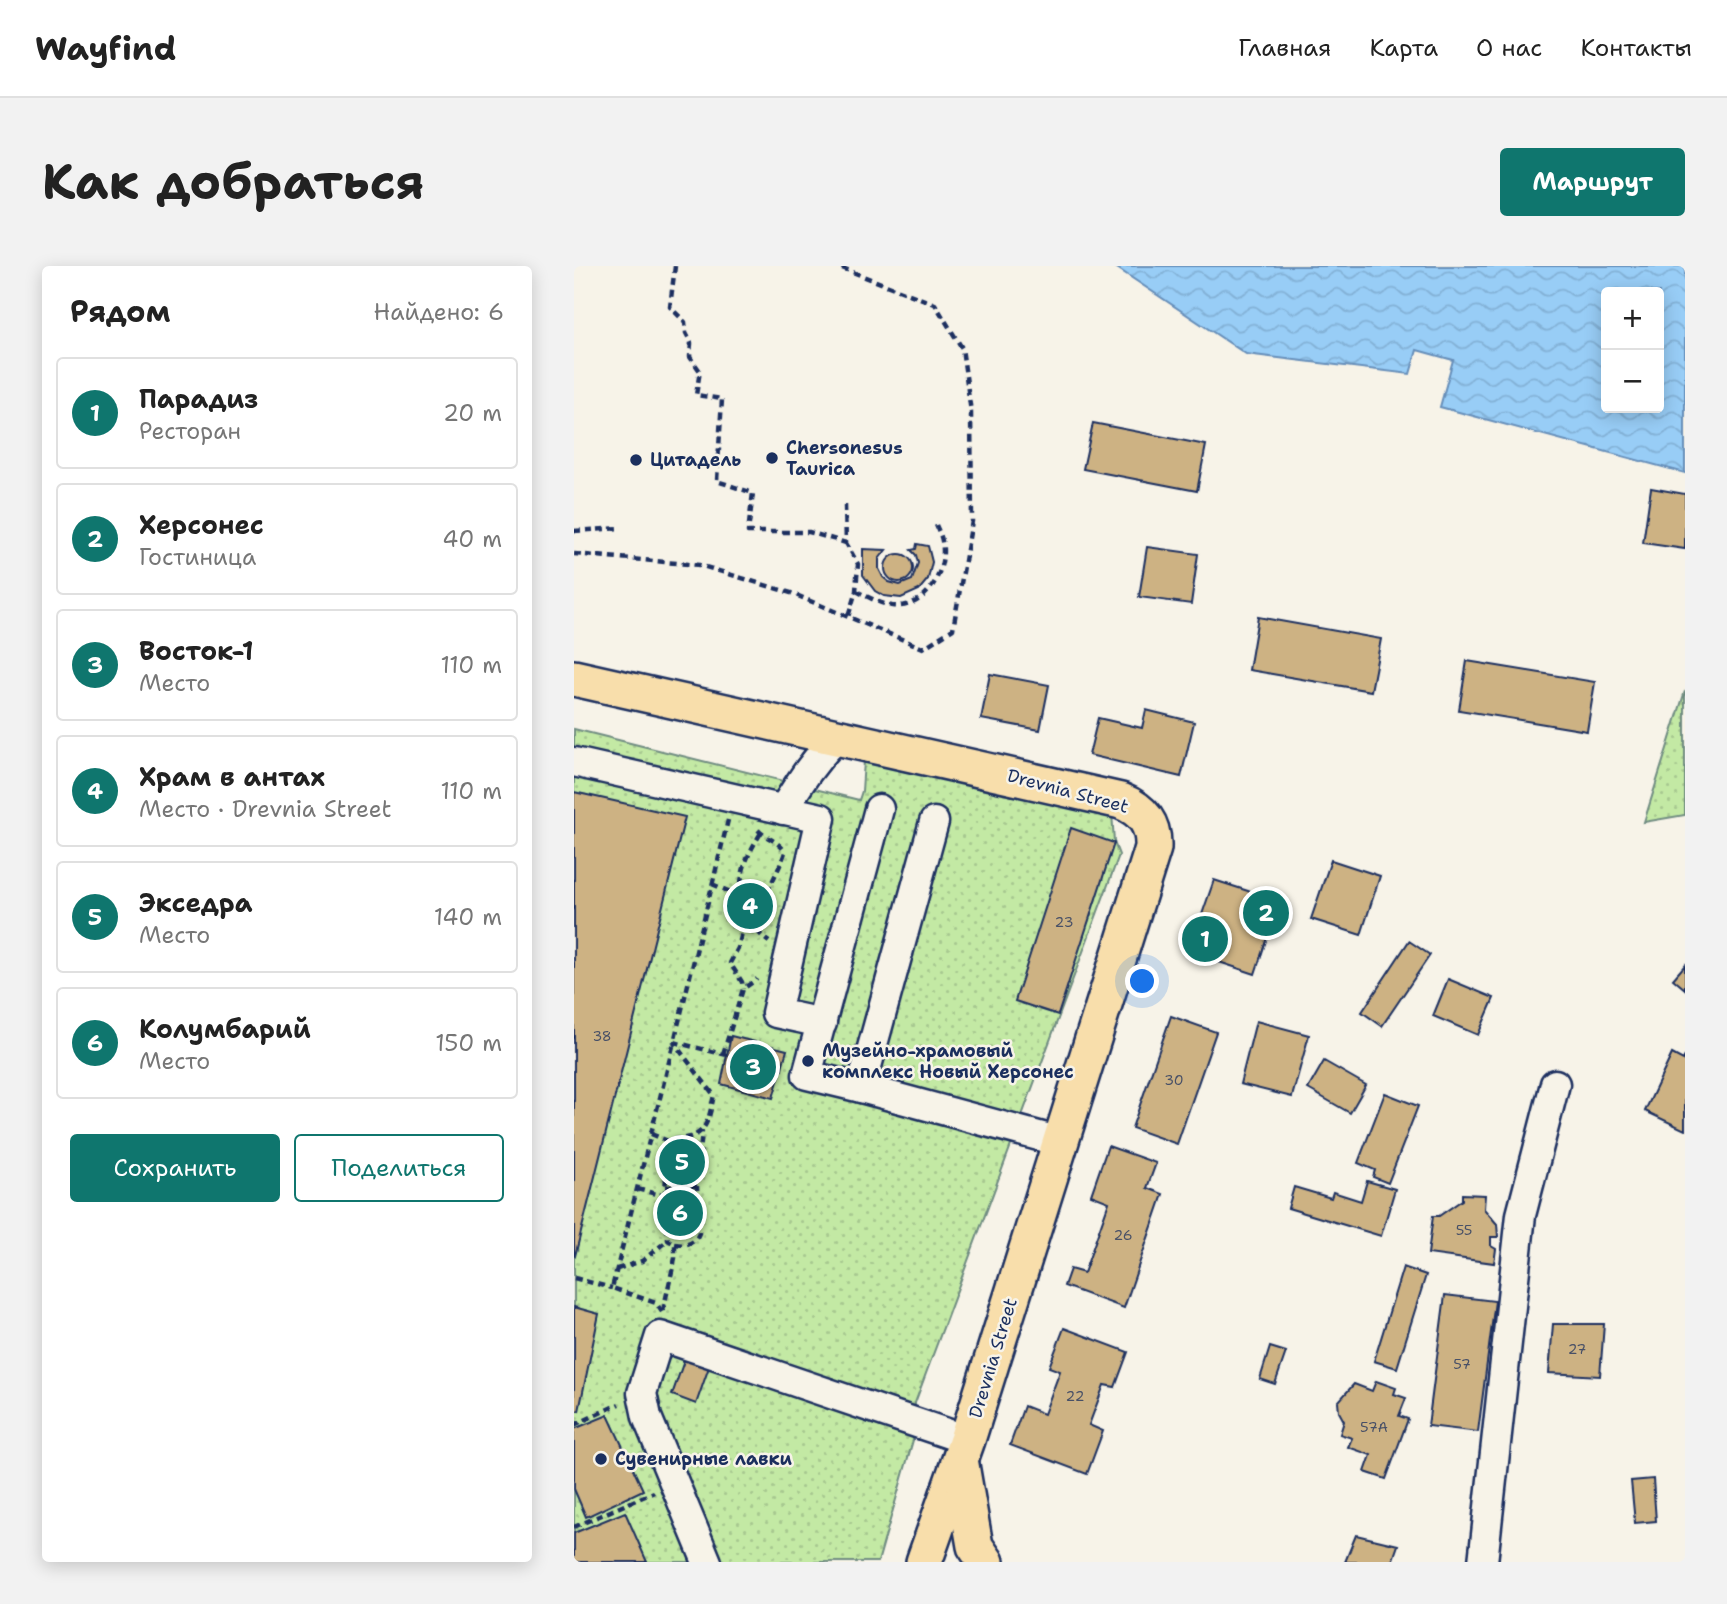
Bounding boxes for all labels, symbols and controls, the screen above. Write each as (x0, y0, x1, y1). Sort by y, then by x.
text: Wayfind (35, 26, 176, 71)
text: Главная (1238, 32, 1331, 64)
text: Карта (1369, 32, 1438, 64)
text: О нас (1476, 32, 1542, 64)
text: Контакты (1580, 32, 1692, 64)
button: Маршрут (1500, 148, 1685, 216)
text: Как добраться (42, 149, 424, 215)
map controls (1601, 287, 1664, 413)
button: + (1601, 287, 1664, 350)
text: Рядом (70, 291, 170, 332)
text: Найдено: 6 (374, 297, 504, 327)
button: − (1601, 350, 1664, 413)
text: Парадиз (139, 381, 258, 416)
text: 1 (90, 398, 100, 428)
text: 20 m (443, 398, 502, 428)
text: Ресторан (139, 416, 241, 446)
place label: Chersonesus Taurica (786, 436, 903, 481)
place label: Цитадель (650, 448, 741, 472)
marker: Chersonesus Taurica (764, 450, 780, 466)
marker: Цитадель (628, 452, 644, 468)
text: Херсонес (139, 507, 264, 542)
text: 2 (87, 524, 103, 554)
text: 40 m (442, 524, 502, 554)
text: Гостиница (139, 542, 256, 572)
text: Восток-1 (139, 633, 254, 668)
text: 3 (87, 650, 103, 680)
text: 110 m (440, 650, 502, 680)
text: Место (139, 668, 210, 698)
text: Храм в антах (139, 759, 325, 794)
street label: Drevnia Street (1005, 763, 1131, 819)
text: 4 (87, 776, 103, 806)
text: 110 m (440, 776, 502, 806)
text: Место · Drevnia Street (139, 794, 392, 824)
pin: 4 (727, 880, 773, 932)
text: Экседра (139, 885, 253, 920)
pin: 2 (1243, 887, 1289, 939)
text: 5 (88, 902, 102, 932)
text: 140 m (434, 902, 502, 932)
house number: 23 (1055, 913, 1073, 931)
pin: 1 (1182, 913, 1228, 965)
text: Место (139, 920, 210, 950)
your location (1125, 964, 1159, 998)
text: Колумбарий (139, 1011, 311, 1046)
house number: 38 (592, 1027, 612, 1045)
text: 6 (87, 1028, 103, 1058)
text: 150 m (435, 1028, 502, 1058)
place label: Музейно-храмовый комплекс Новый Херсонес (822, 1039, 1074, 1084)
pin: 3 (730, 1041, 776, 1093)
text: Место (139, 1046, 210, 1076)
marker: Музейно-храмовый комплекс Новый Херсонес (800, 1053, 816, 1069)
house number: 30 (1164, 1071, 1184, 1089)
button: Сохранить (70, 1134, 280, 1202)
button: Поделиться (294, 1134, 504, 1202)
pin: 5 (659, 1136, 705, 1188)
pin: 6 (657, 1187, 703, 1239)
house number: 55 (1456, 1221, 1472, 1239)
house number: 26 (1114, 1226, 1133, 1244)
street label: Drevnia Street (963, 1295, 1023, 1421)
house number: 27 (1568, 1340, 1586, 1358)
house number: 57 (1453, 1355, 1471, 1373)
house number: 22 (1066, 1387, 1084, 1405)
house number: 57А (1360, 1418, 1388, 1436)
place label: Сувенирные лавки (615, 1447, 793, 1471)
marker: Сувенирные лавки (593, 1451, 609, 1467)

